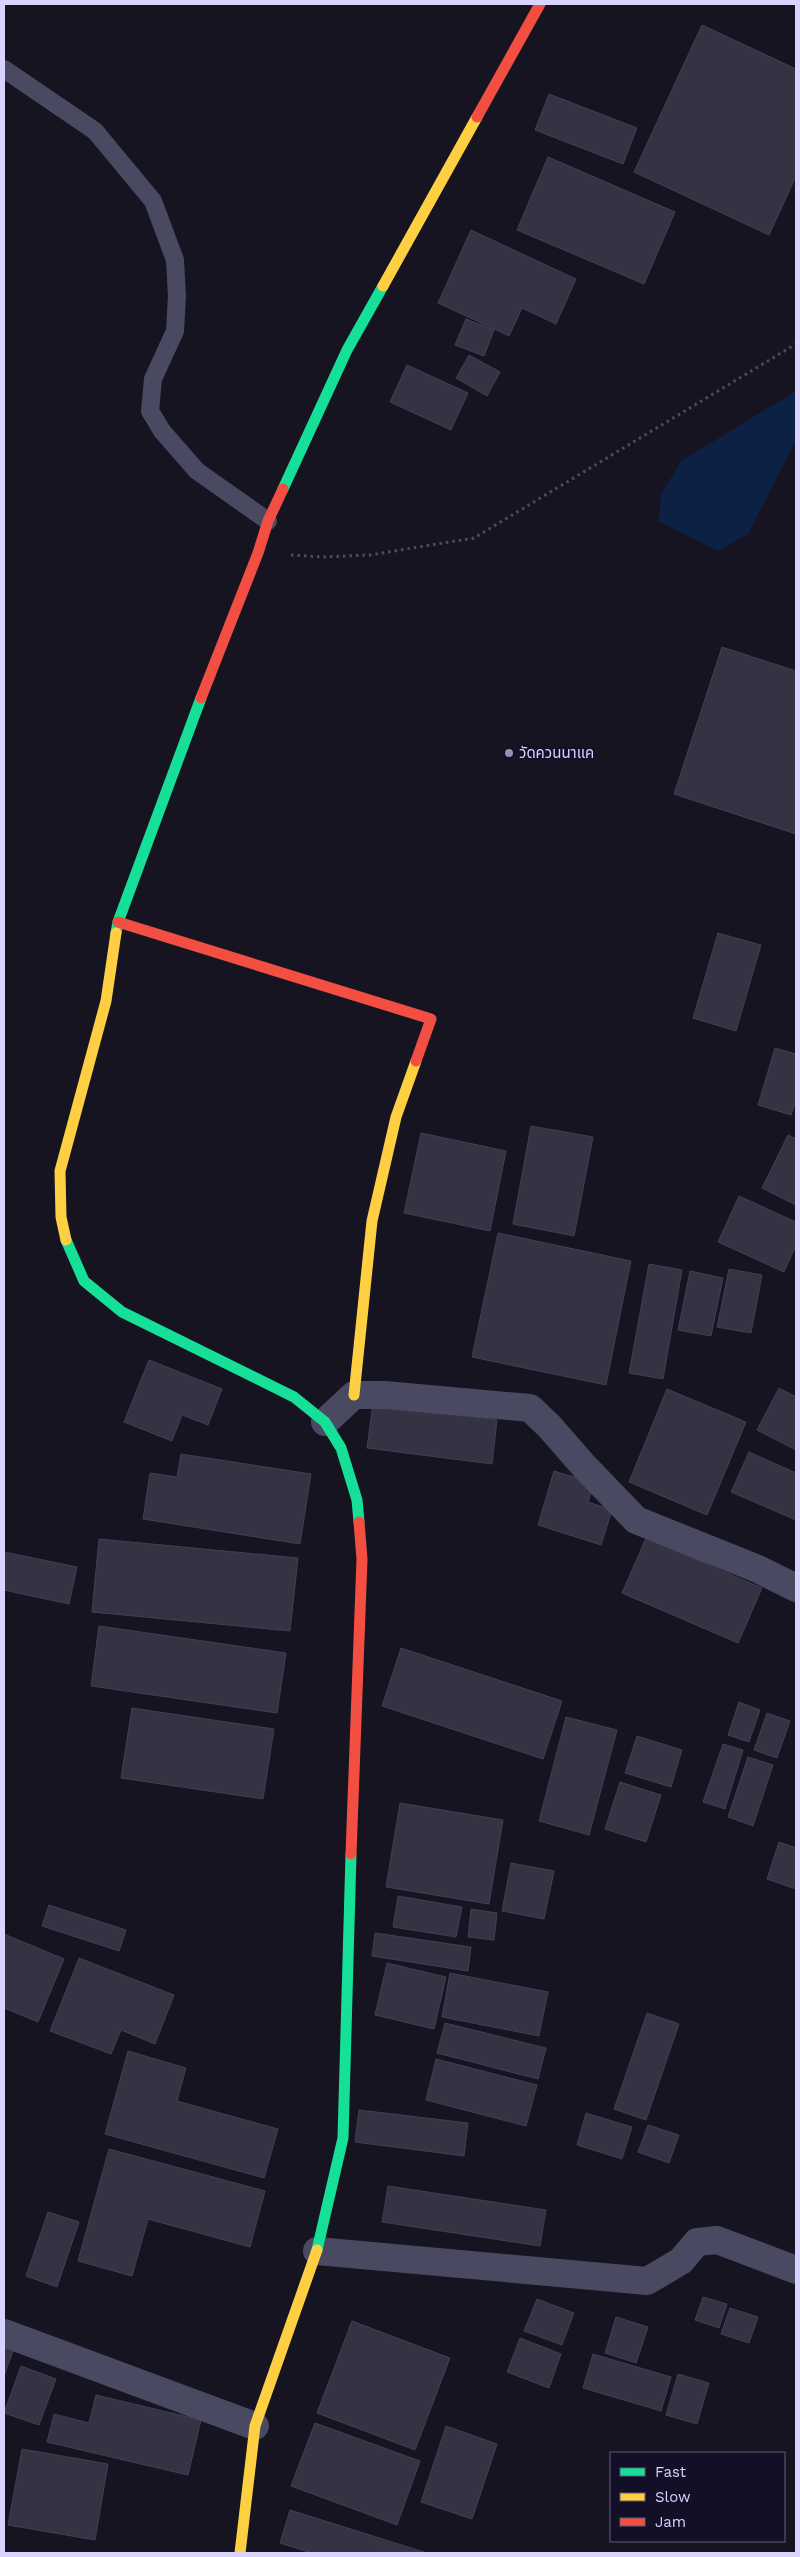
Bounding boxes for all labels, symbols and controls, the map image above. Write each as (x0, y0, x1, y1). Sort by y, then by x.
place label: วัดควนนาแค (519, 744, 594, 762)
marker: วัดควนนาแค (503, 747, 515, 759)
legend (610, 2452, 785, 2542)
text: Fast (655, 2463, 687, 2481)
text: Slow (655, 2488, 691, 2506)
text: Jam (655, 2513, 686, 2531)

